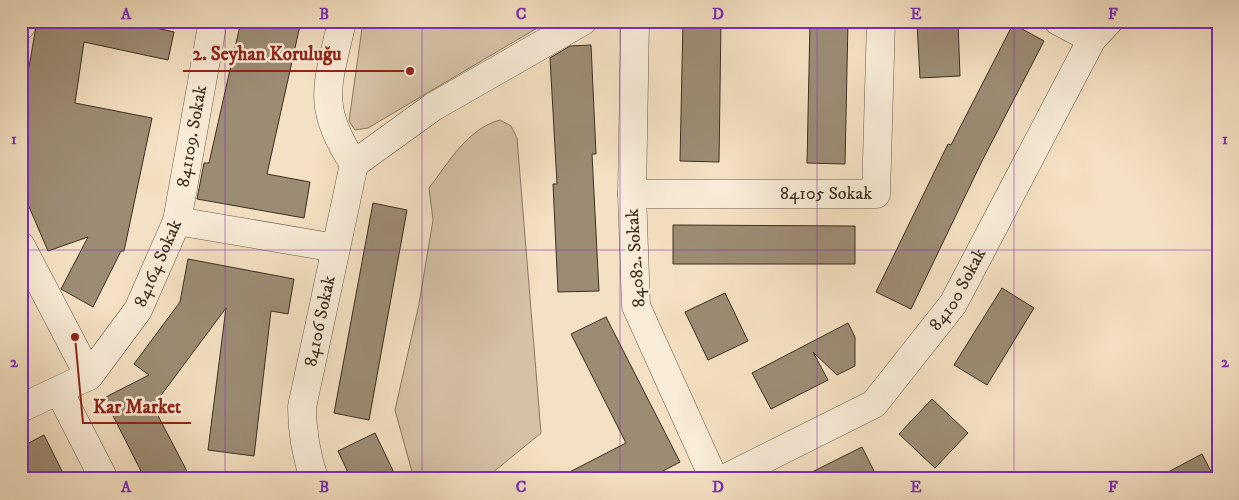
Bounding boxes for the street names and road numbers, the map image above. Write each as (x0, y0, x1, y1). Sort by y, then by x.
street label: 841109. Sokak (172, 84, 212, 189)
street label: 84105 Sokak (780, 183, 872, 205)
street label: 84082. Sokak (622, 208, 650, 308)
street label: 84164 Sokak (130, 216, 187, 311)
street label: 84100 Sokak (925, 245, 991, 336)
street label: 84106 Sokak (300, 274, 341, 369)

